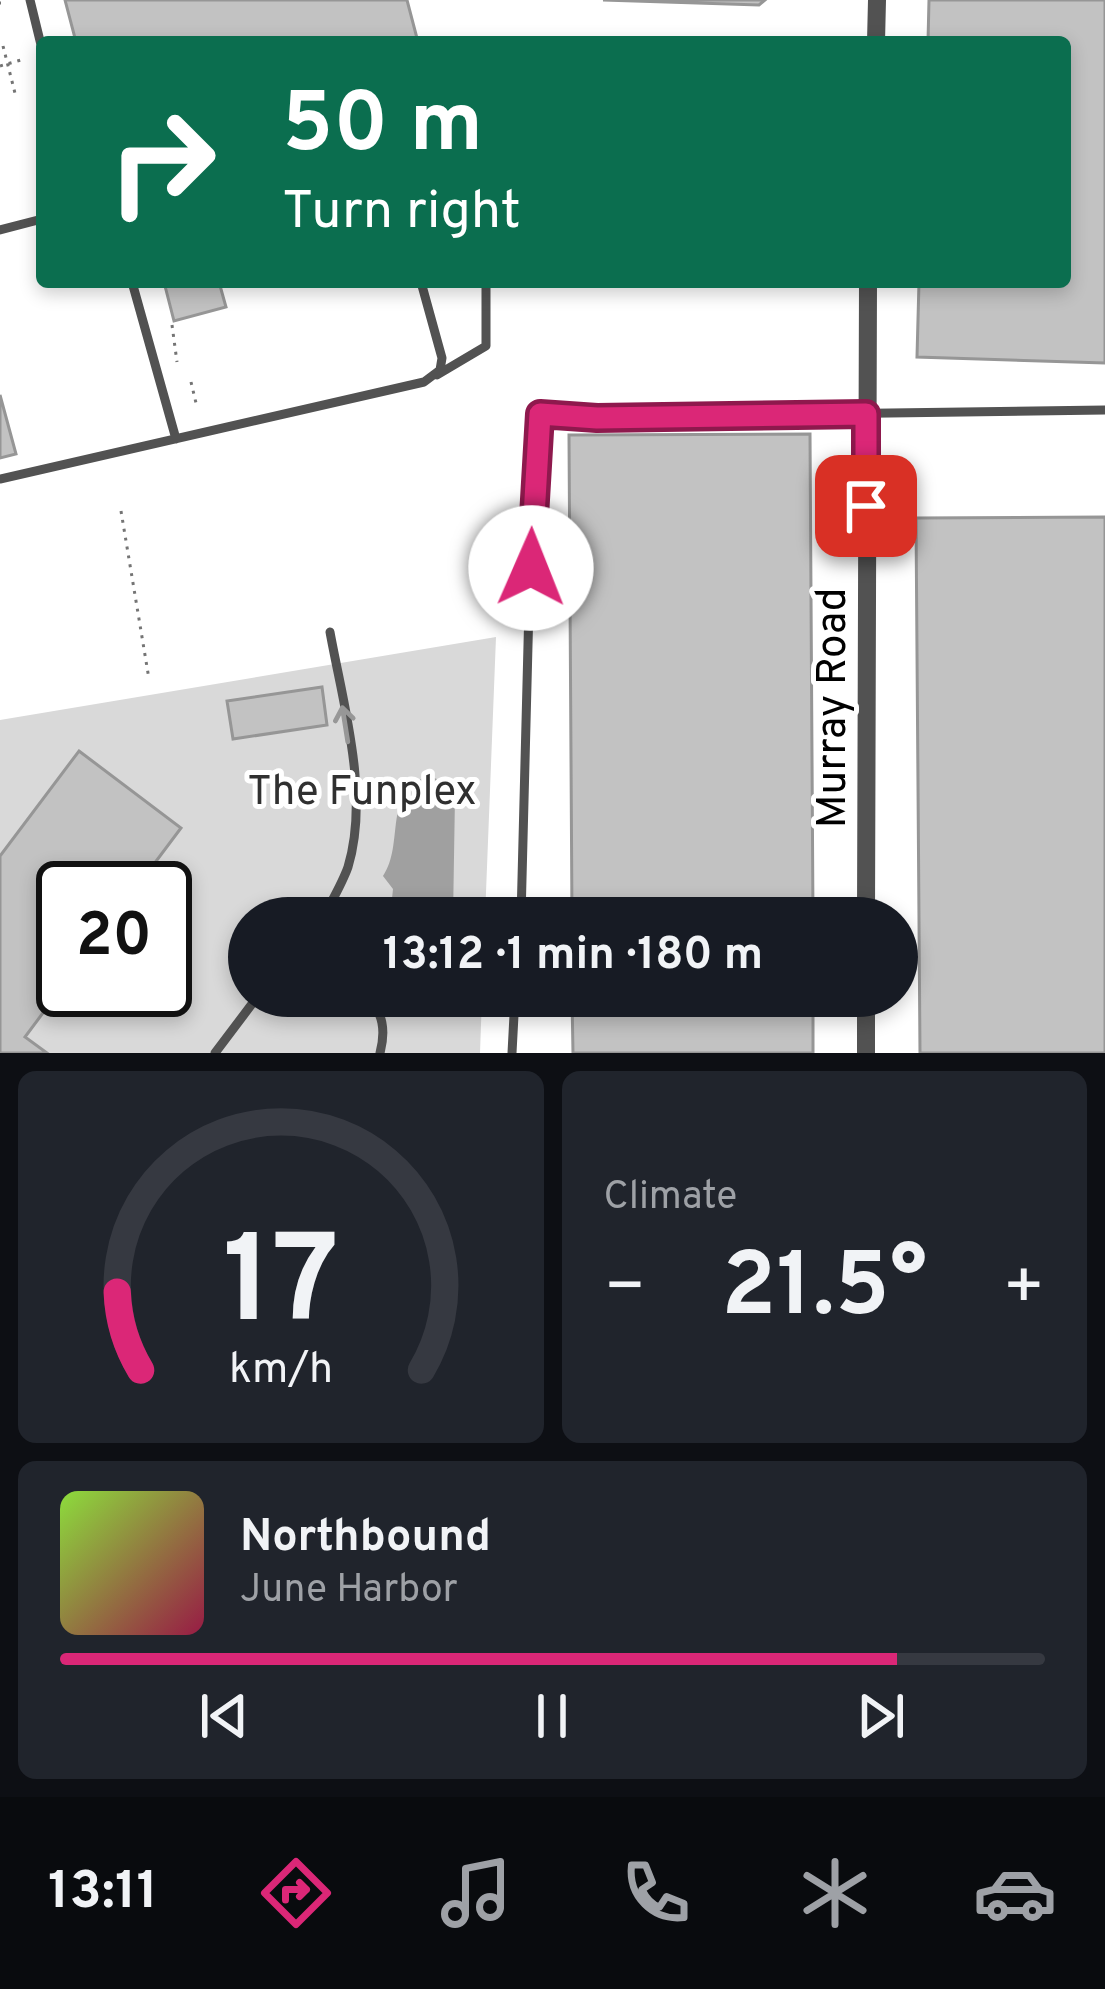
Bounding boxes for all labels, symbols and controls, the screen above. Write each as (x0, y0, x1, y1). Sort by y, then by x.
text: 50 m (282, 75, 483, 181)
icon: right (84, 84, 240, 240)
text: Turn right (282, 179, 521, 248)
pin (815, 455, 917, 557)
icon: arrive (833, 473, 899, 539)
position arrow (468, 505, 594, 631)
street label: Murray Road (808, 588, 861, 828)
one-way arrow (333, 705, 356, 744)
park label: The Funplex (247, 767, 477, 820)
speed limit sign: 20 (36, 861, 192, 1017)
text: 13:12 · 1 min · 180 m (383, 928, 763, 985)
text: Climate (604, 1174, 737, 1223)
text: 17 (222, 1209, 339, 1367)
text: 21.5° (721, 1234, 927, 1347)
text: − (604, 1249, 646, 1332)
text: + (1002, 1249, 1045, 1332)
text: km/h (229, 1344, 333, 1398)
text: Northbound (240, 1510, 491, 1567)
text: June Harbor (240, 1567, 458, 1616)
icon: previous (191, 1683, 257, 1749)
icon: pause (519, 1683, 585, 1749)
icon: next (848, 1683, 914, 1749)
icon: directions (254, 1851, 338, 1935)
icon: music (434, 1851, 518, 1935)
icon: phone (614, 1851, 698, 1935)
icon: climate (793, 1851, 877, 1935)
icon: car (973, 1851, 1057, 1935)
text: 13:11 (48, 1859, 158, 1928)

